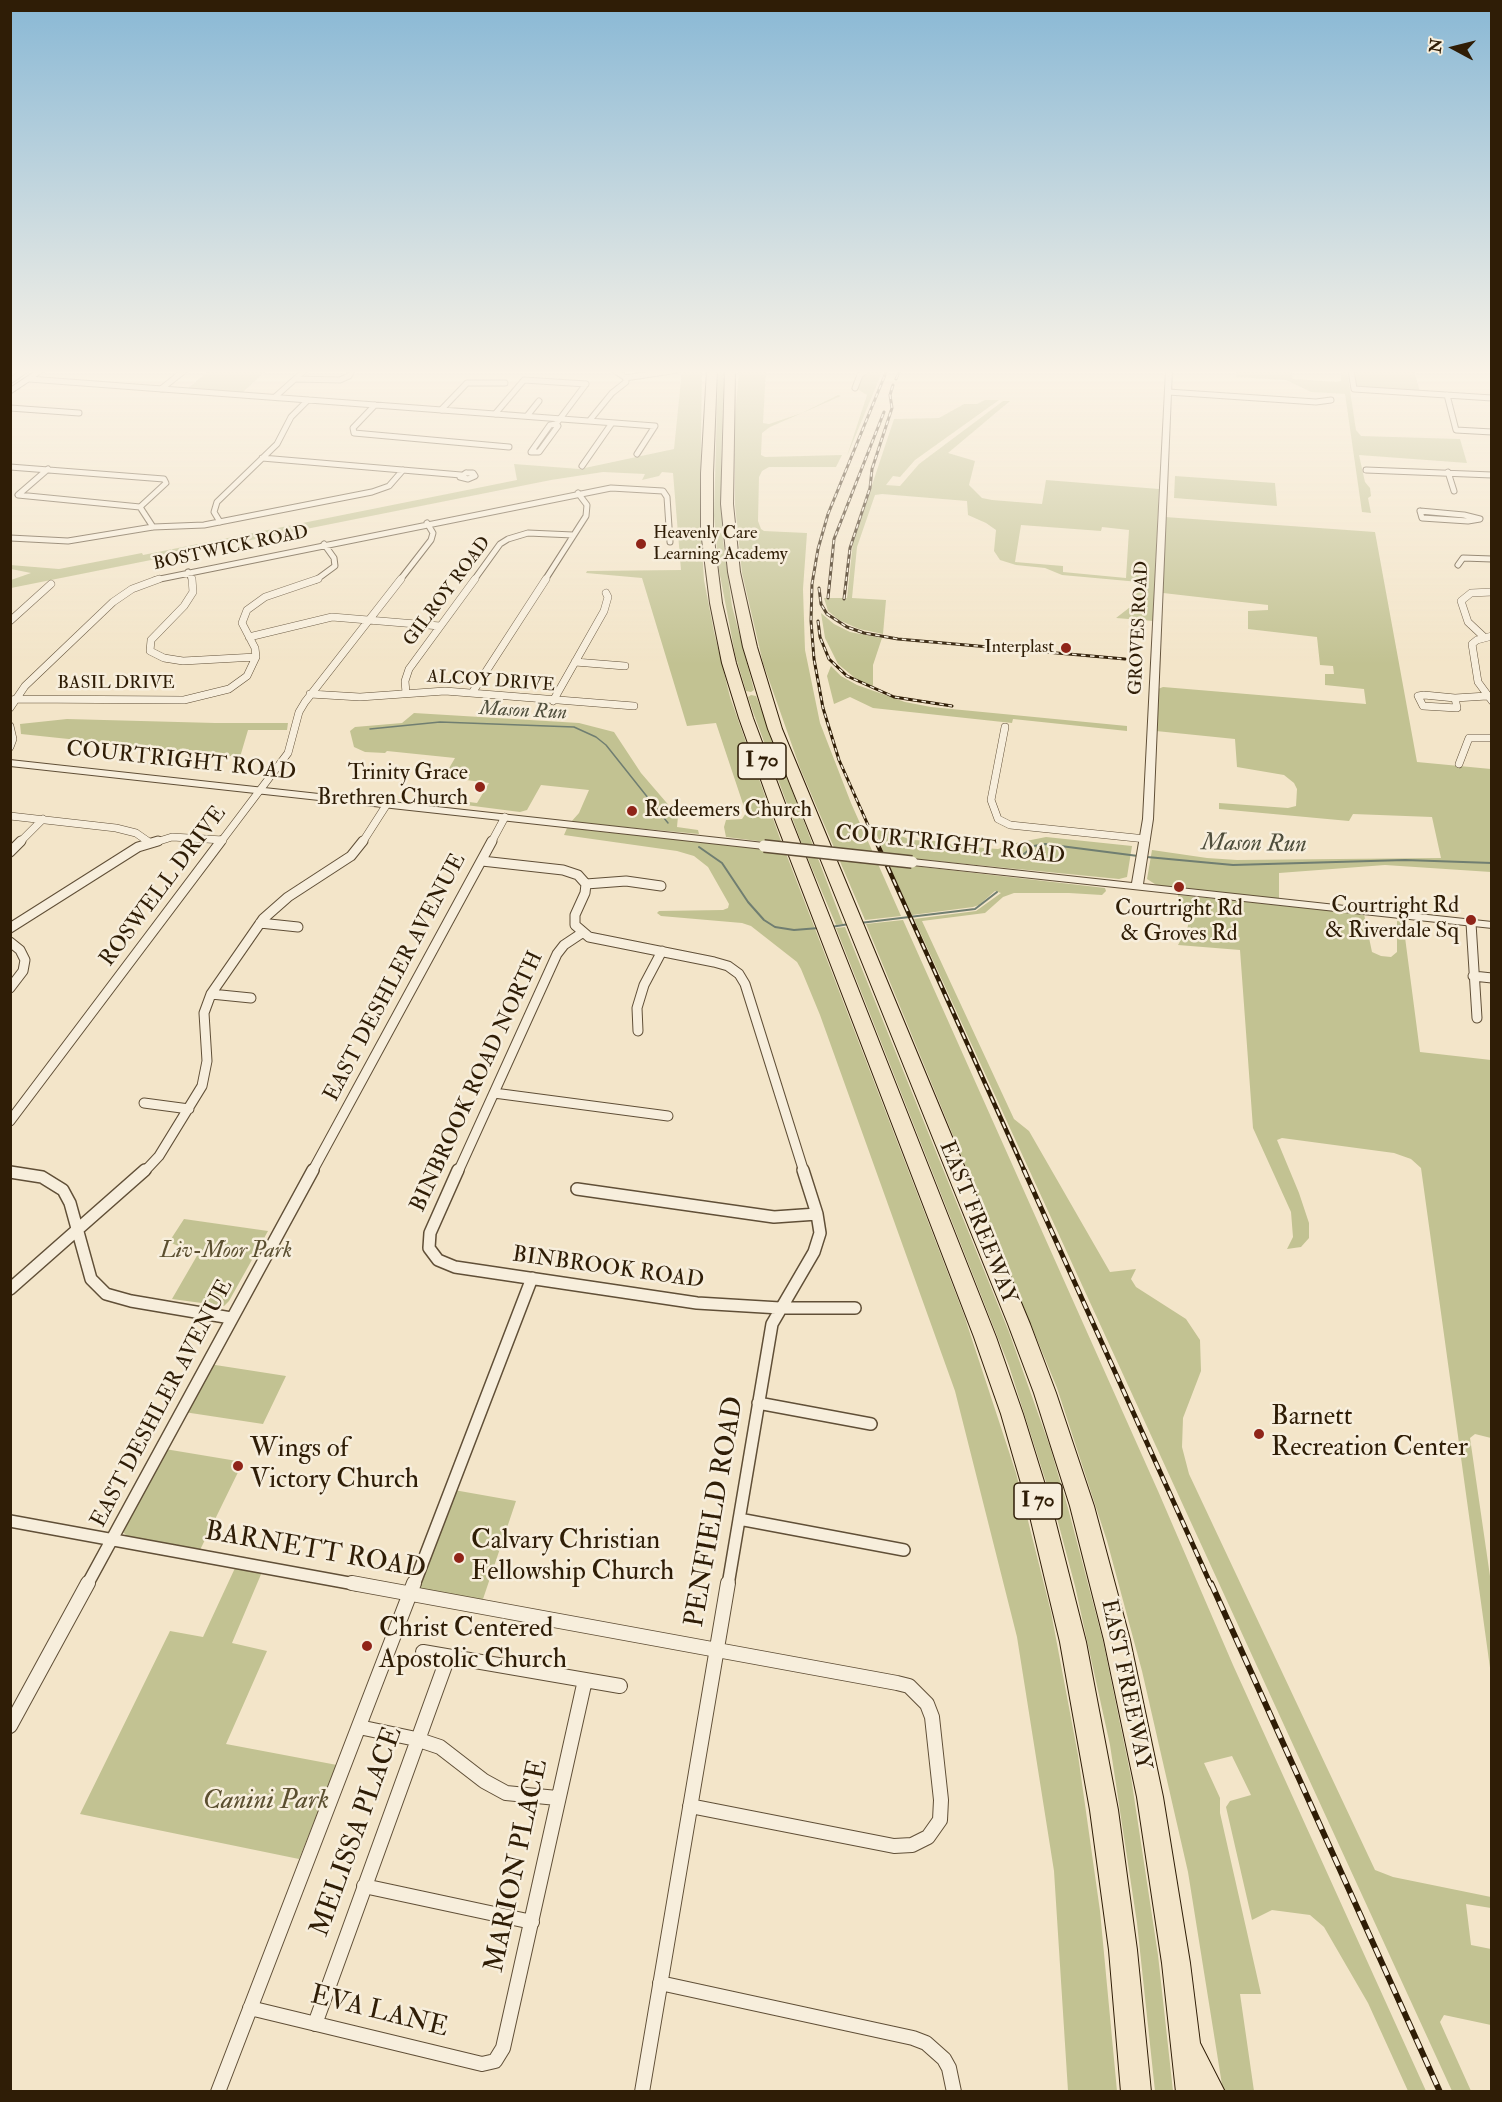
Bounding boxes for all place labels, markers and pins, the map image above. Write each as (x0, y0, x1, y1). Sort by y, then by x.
place label: Heavenly Care Learning Academy (653, 523, 788, 566)
marker: Heavenly Care Learning Academy (634, 537, 648, 551)
place label: Interplast (984, 637, 1054, 659)
marker: Interplast (1059, 641, 1073, 655)
place label: Trinity Grace Brethren Church (317, 761, 468, 812)
marker: Trinity Grace Brethren Church (473, 780, 487, 794)
place label: Redeemers Church (644, 798, 812, 824)
marker: Redeemers Church (625, 804, 639, 818)
marker: Courtright Rd & Groves Rd (1172, 880, 1186, 894)
place label: Courtright Rd & Riverdale Sq (1325, 894, 1459, 945)
place label: Courtright Rd & Groves Rd (1115, 897, 1243, 948)
marker: Courtright Rd & Riverdale Sq (1464, 913, 1478, 927)
place label: Barnett Recreation Center (1271, 1402, 1468, 1465)
marker: Barnett Recreation Center (1252, 1427, 1266, 1441)
place label: Wings of Victory Church (250, 1434, 419, 1497)
marker: Wings of Victory Church (231, 1459, 245, 1473)
place label: Calvary Christian Fellowship Church (471, 1526, 674, 1589)
marker: Calvary Christian Fellowship Church (452, 1551, 466, 1565)
place label: Christ Centered Apostolic Church (379, 1614, 567, 1677)
marker: Christ Centered Apostolic Church (360, 1639, 374, 1653)

